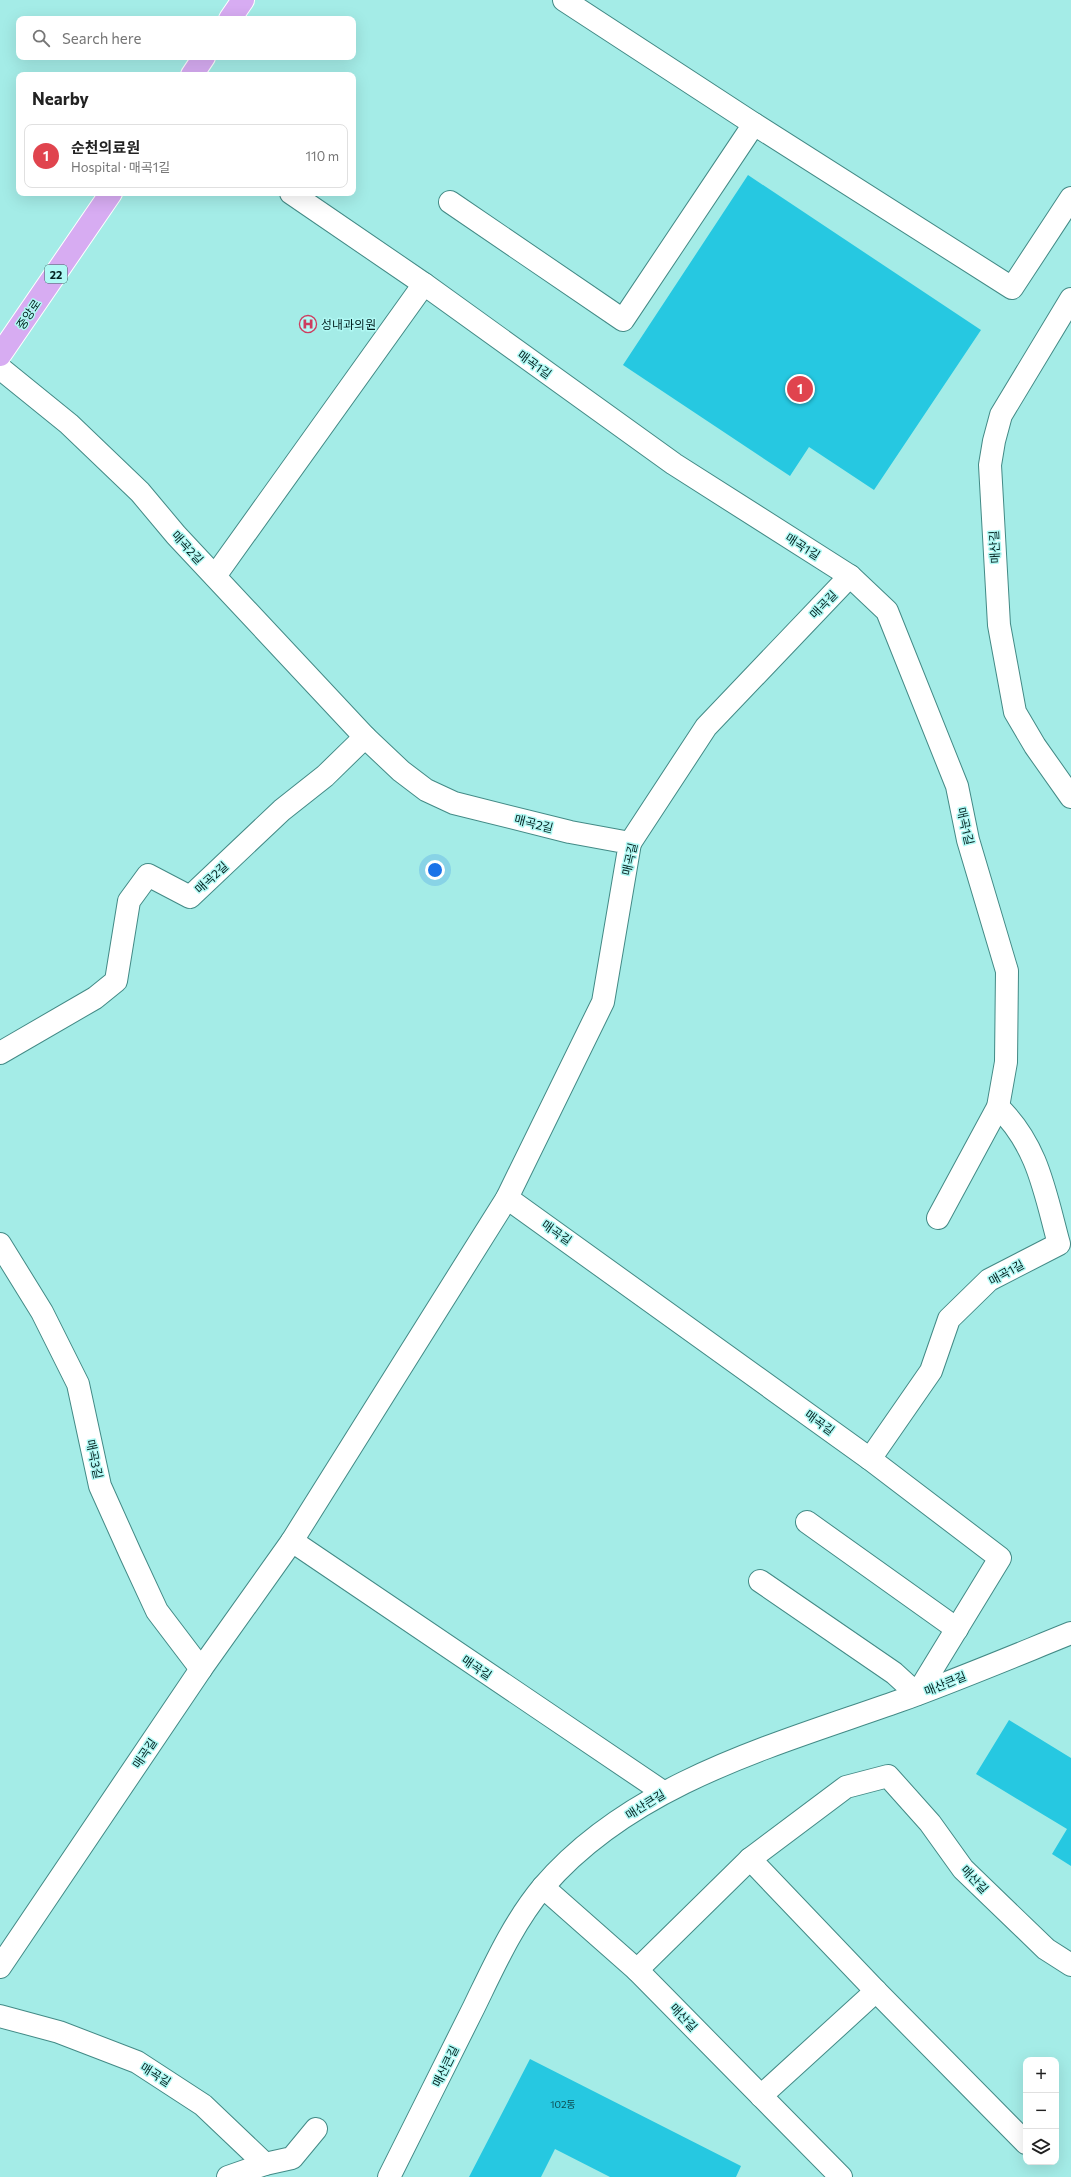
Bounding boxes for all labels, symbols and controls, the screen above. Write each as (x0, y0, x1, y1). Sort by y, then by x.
search box (16, 16, 356, 60)
icon: search (30, 27, 52, 49)
text: Search here (62, 29, 141, 47)
text: Nearby (32, 88, 89, 109)
text: 순천의료원 (71, 138, 140, 156)
text: 1 (43, 148, 49, 164)
text: 110 m (306, 148, 339, 164)
text: Hospital · 매곡1길 (71, 159, 170, 175)
road number: 22 (45, 265, 67, 283)
street label: 중앙로 (13, 296, 43, 332)
hospital icon: 성내과의원 (298, 314, 318, 334)
place label: 성내과의원 (321, 317, 376, 331)
street label: 매곡1길 (515, 347, 555, 381)
pin: 1 (787, 374, 813, 404)
street label: 매곡2길 (169, 528, 207, 566)
street label: 매곡1길 (783, 530, 823, 562)
street label: 매산길 (986, 530, 1002, 564)
street label: 매곡길 (806, 587, 840, 621)
street label: 매곡1길 (955, 806, 977, 846)
street label: 매곡2길 (513, 811, 555, 835)
street label: 매곡길 (618, 841, 640, 877)
street label: 매곡2길 (192, 858, 230, 896)
your location (425, 860, 445, 880)
street label: 매곡길 (539, 1217, 575, 1247)
street label: 매곡1길 (986, 1257, 1026, 1287)
street label: 매곡길 (802, 1407, 838, 1437)
street label: 매곡3길 (84, 1438, 106, 1480)
street label: 매곡길 (459, 1652, 495, 1682)
street label: 매산큰길 (922, 1668, 968, 1698)
street label: 매곡길 (129, 1735, 159, 1771)
street label: 매산큰길 (623, 1786, 667, 1822)
street label: 매산길 (958, 1862, 992, 1896)
street label: 매산길 (667, 2000, 701, 2034)
street label: 매산큰길 (429, 2043, 461, 2089)
map controls (1023, 2057, 1059, 2165)
button: + (1023, 2057, 1059, 2093)
street label: 매곡길 (138, 2059, 174, 2089)
button: − (1023, 2093, 1059, 2129)
house number: 102동 (550, 2098, 576, 2110)
button: layers (1023, 2129, 1059, 2165)

